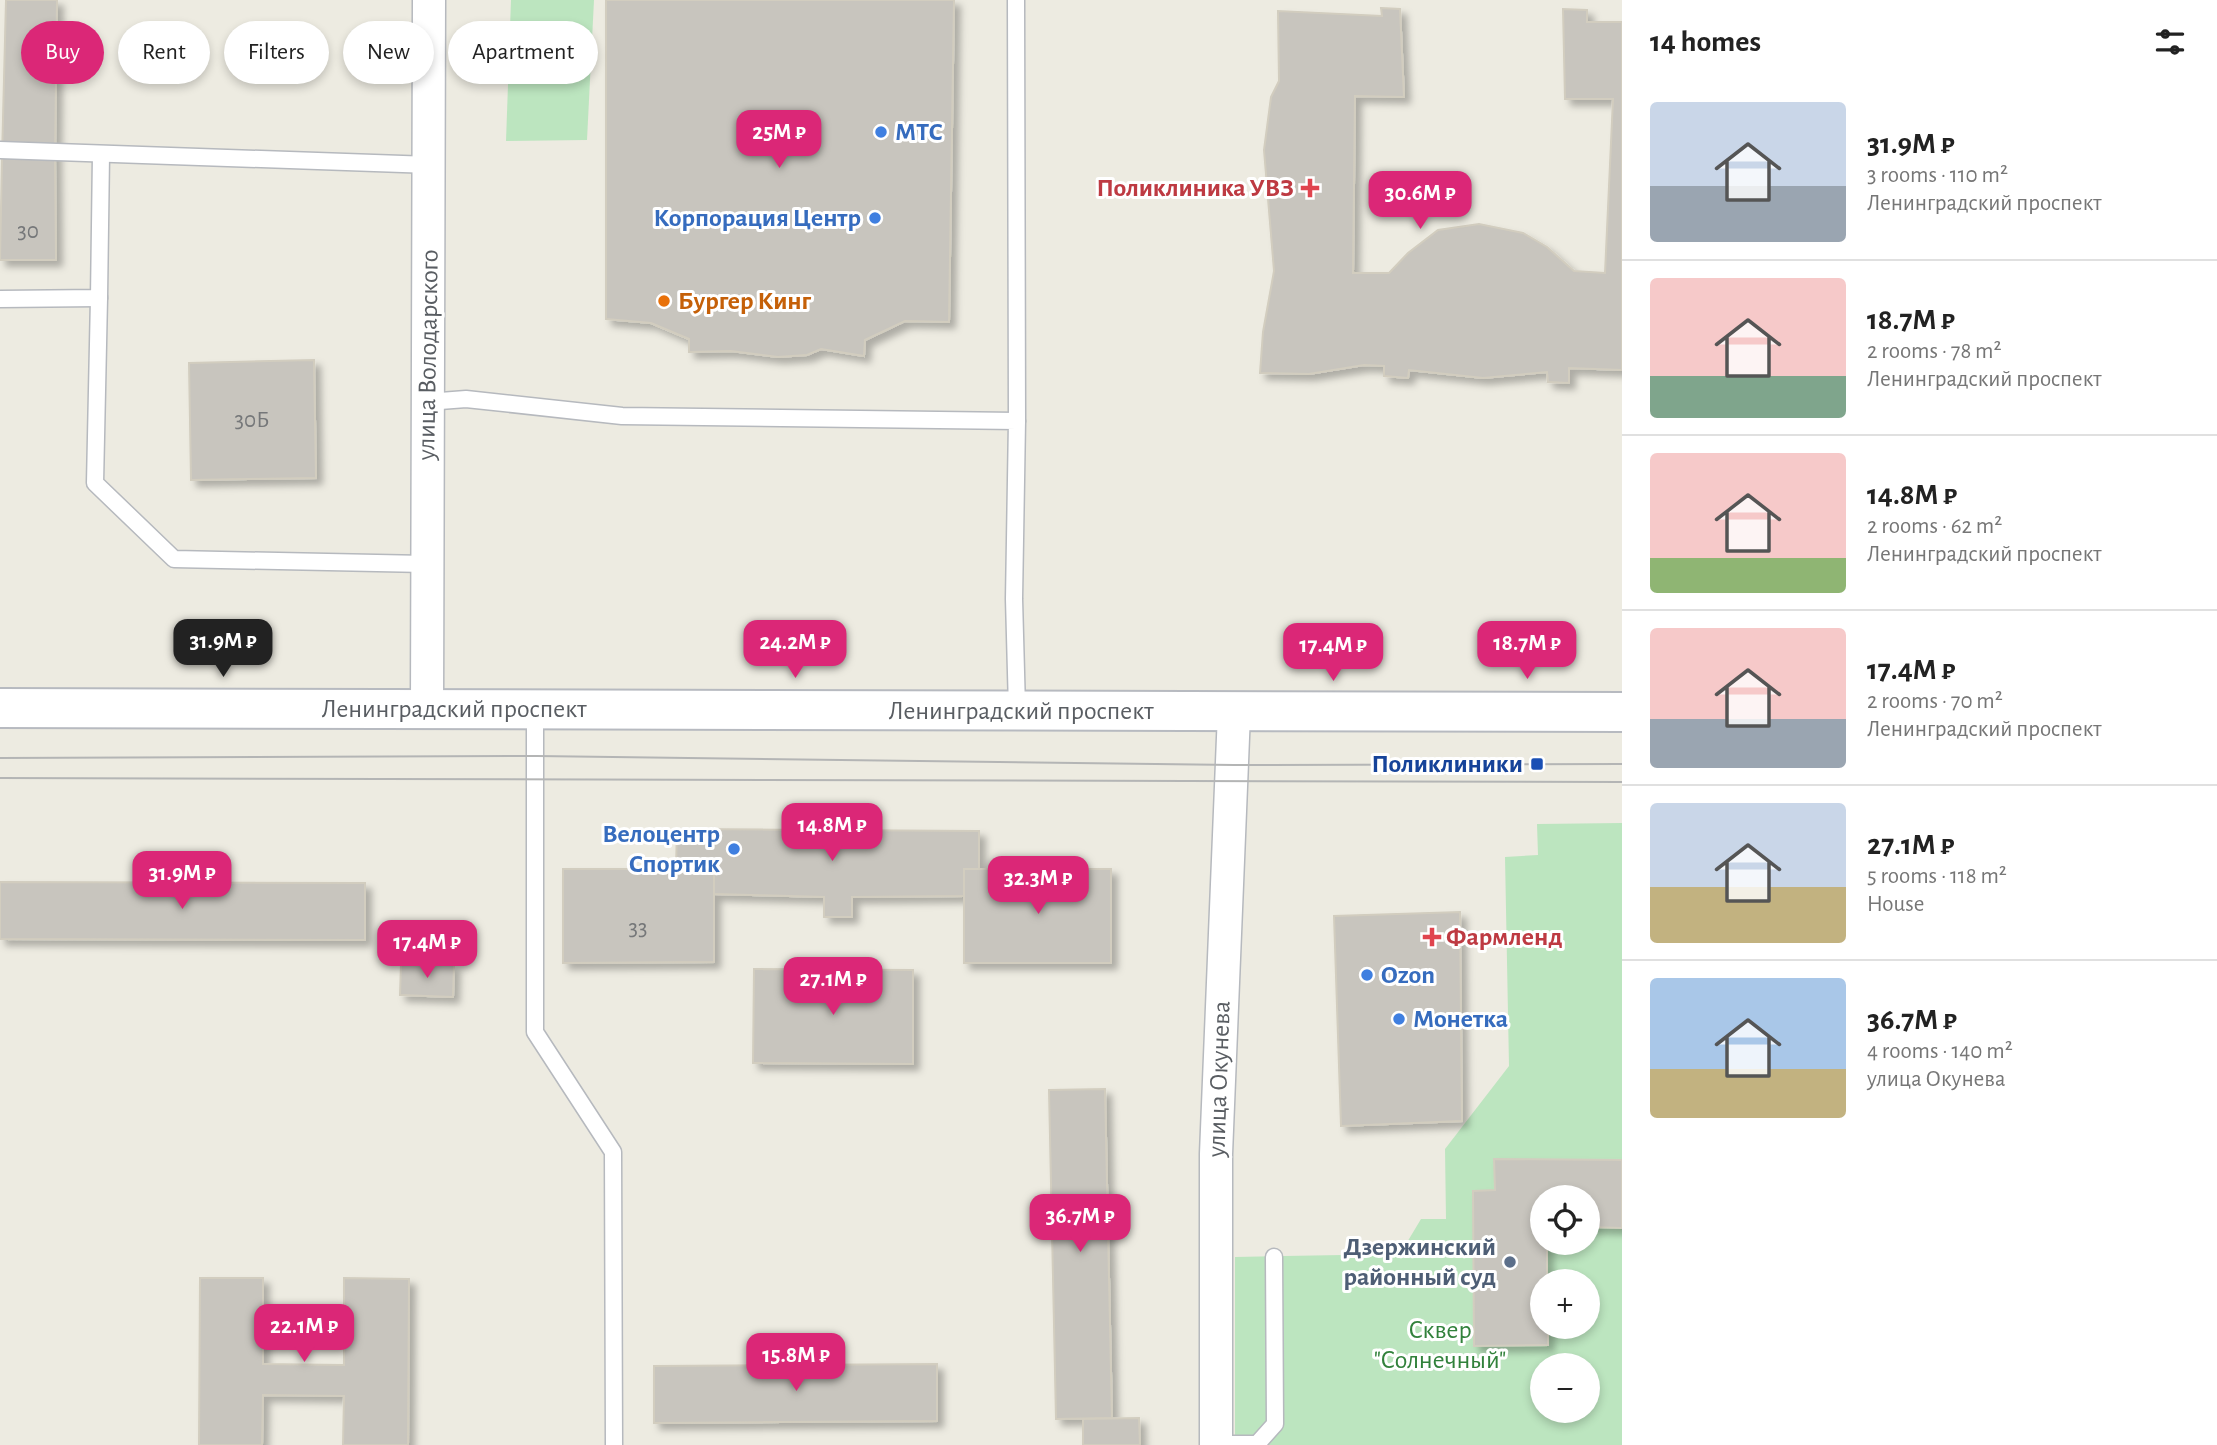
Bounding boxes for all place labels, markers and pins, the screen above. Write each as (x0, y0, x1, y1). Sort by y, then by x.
pin: 25M ₽ (730, 110, 828, 170)
place label: МТС (895, 119, 943, 145)
marker: МТС (873, 124, 889, 140)
pin: 30.6M ₽ (1355, 172, 1485, 231)
place label: Поликлиника УВЗ (1096, 175, 1294, 201)
marker: Поликлиника УВЗ (1300, 178, 1320, 198)
place label: Корпорация Центр (653, 205, 861, 231)
marker: Корпорация Центр (867, 210, 883, 226)
place label: Бургер Кинг (678, 288, 812, 314)
marker: Бургер Кинг (656, 293, 672, 309)
pin: 31.9M ₽ (158, 620, 288, 679)
pin: 24.2M ₽ (730, 620, 860, 680)
pin: 18.7M ₽ (1462, 622, 1592, 681)
pin: 17.4M ₽ (1268, 624, 1398, 683)
place label: Поликлиники (1371, 751, 1523, 777)
marker: Поликлиники (1529, 756, 1545, 772)
pin: 14.8M ₽ (767, 804, 897, 863)
place label: Велоцентр Спортик (602, 821, 720, 877)
marker: Велоцентр Спортик (726, 841, 742, 857)
pin: 31.9M ₽ (117, 852, 247, 911)
pin: 32.3M ₽ (973, 856, 1103, 916)
pin: 17.4M ₽ (362, 920, 492, 980)
place label: Фармленд (1446, 924, 1563, 950)
marker: Фармленд (1424, 929, 1440, 945)
pin: 27.1M ₽ (768, 958, 898, 1017)
place label: Ozon (1381, 962, 1435, 988)
marker: Ozon (1359, 967, 1375, 983)
place label: Монетка (1413, 1006, 1508, 1032)
marker: Монетка (1391, 1011, 1407, 1027)
pin: 36.7M ₽ (1015, 1194, 1145, 1254)
place label: Дзержинский районный суд (1343, 1234, 1496, 1290)
marker: Дзержинский районный суд (1502, 1254, 1518, 1270)
pin: 22.1M ₽ (239, 1304, 369, 1364)
pin: 15.8M ₽ (731, 1334, 861, 1393)

